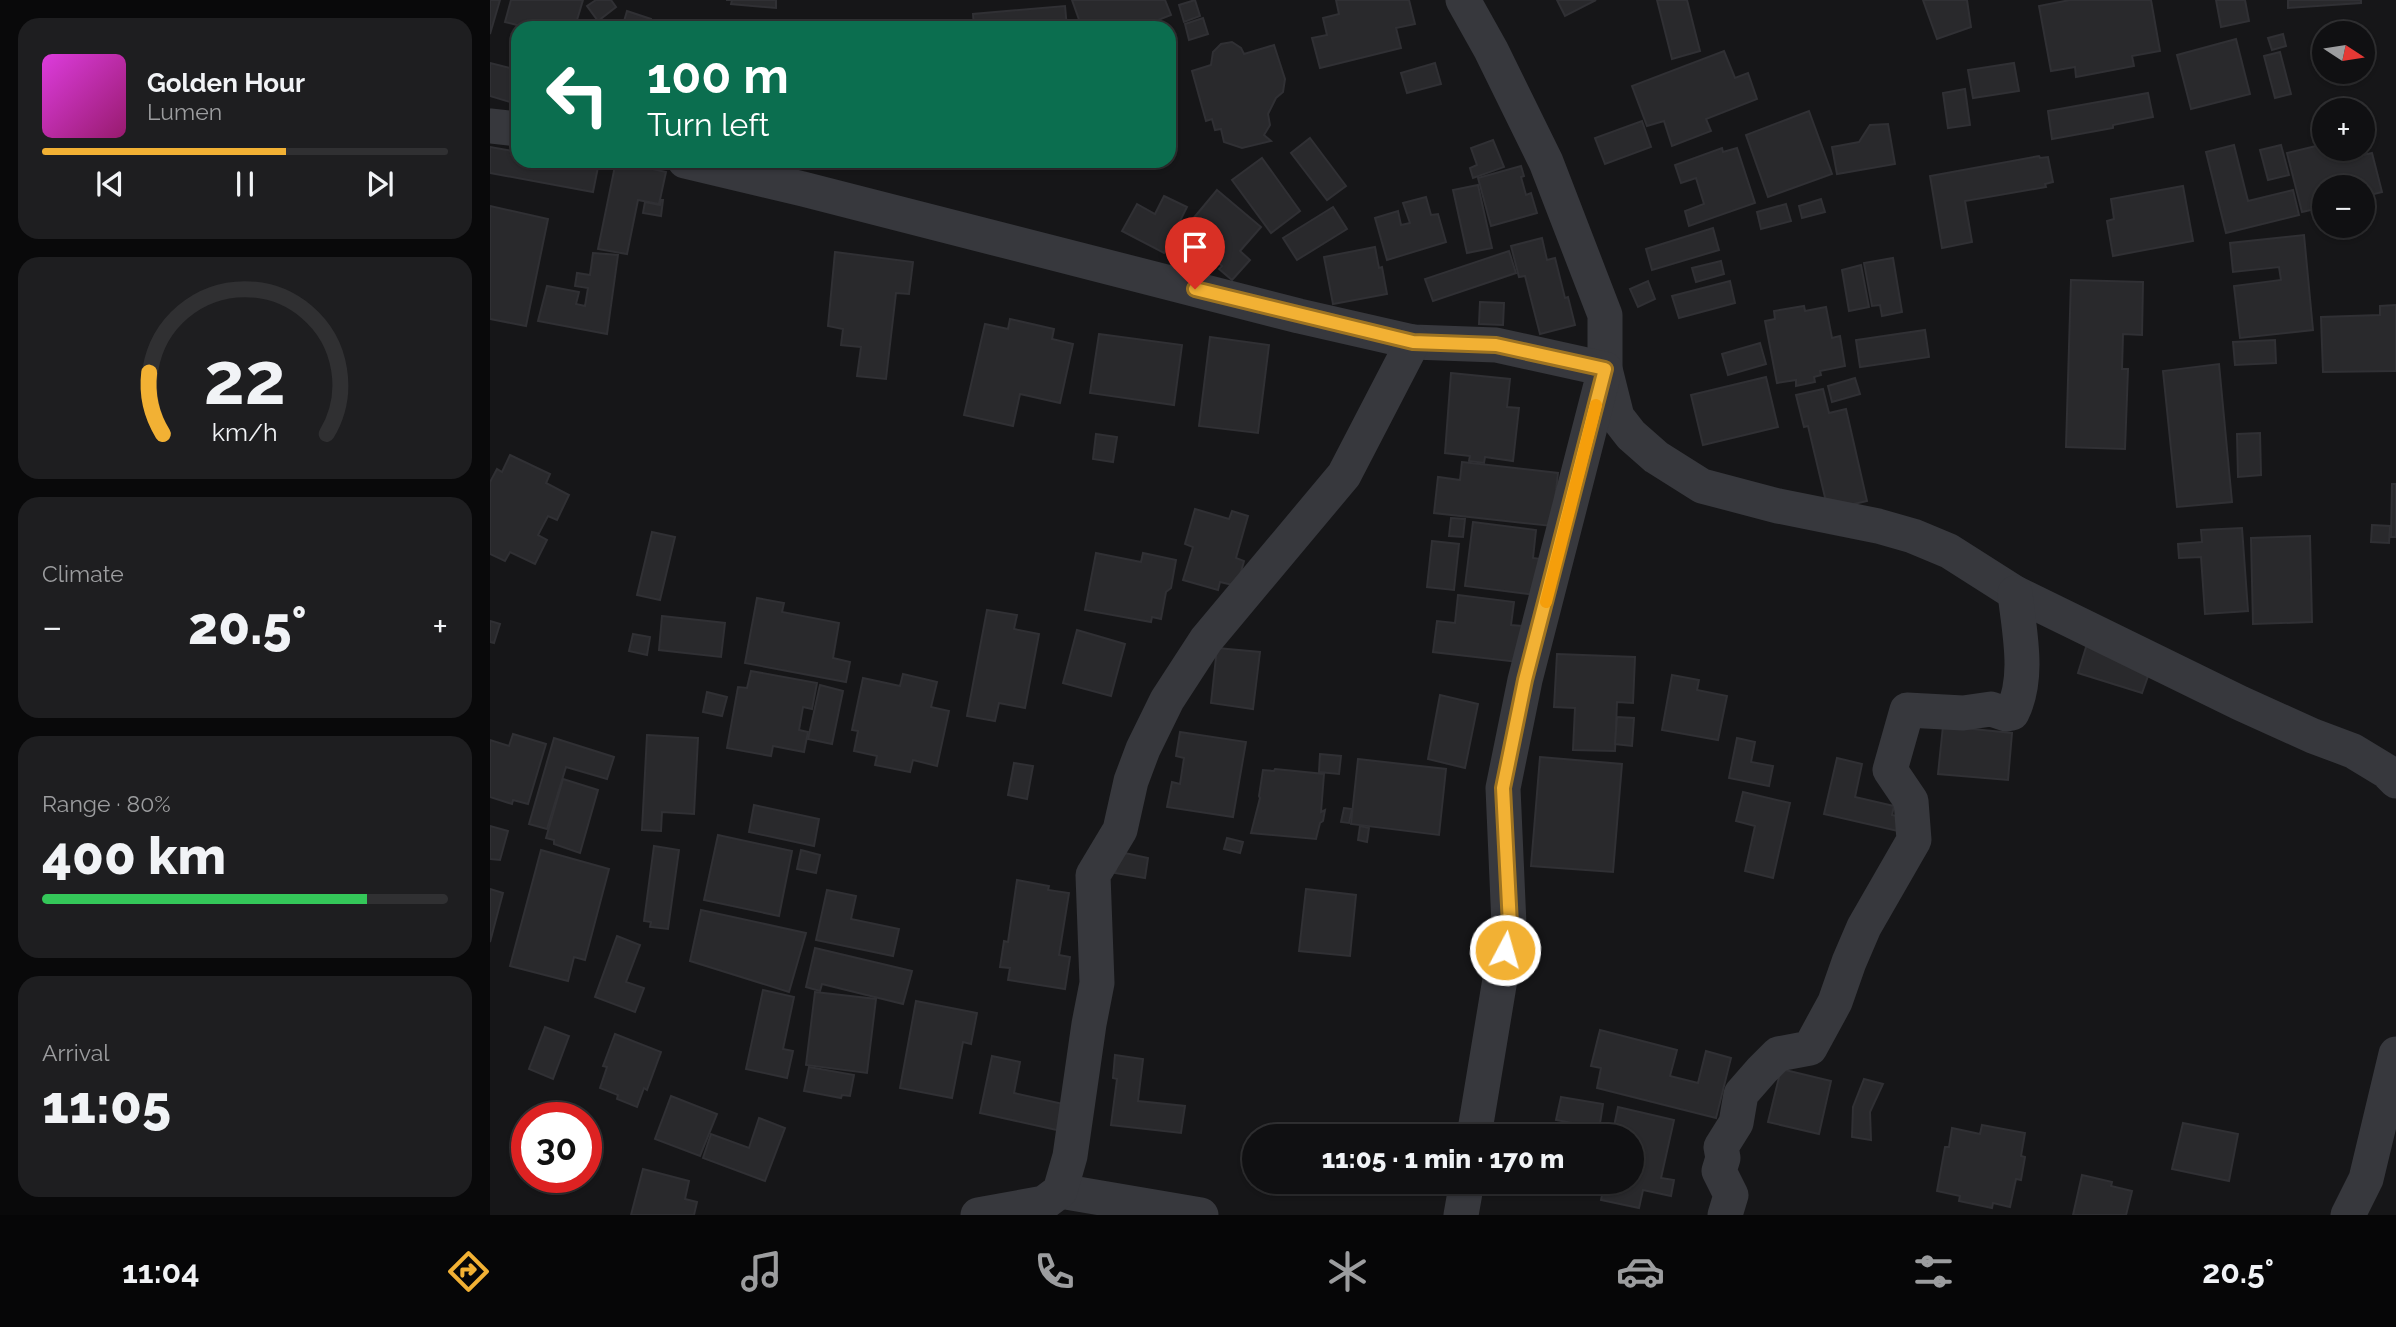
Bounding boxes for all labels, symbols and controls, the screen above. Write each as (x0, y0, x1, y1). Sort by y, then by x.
north arrow (2312, 21, 2375, 84)
map controls (2312, 21, 2375, 238)
text: 100 m (647, 47, 789, 104)
icon: left (532, 49, 623, 140)
text: Golden Hour (147, 68, 305, 98)
text: Lumen (147, 98, 222, 125)
button: + (2312, 98, 2375, 161)
text: Turn left (647, 106, 769, 143)
icon: previous (91, 165, 129, 203)
icon: pause (226, 165, 264, 203)
icon: next (361, 165, 399, 203)
button: − (2312, 175, 2375, 238)
pin (1165, 217, 1225, 289)
icon: arrive (1176, 228, 1214, 266)
text: 22 (204, 337, 286, 422)
text: km/h (212, 417, 278, 447)
text: Climate (42, 560, 124, 587)
text: 20.5° (188, 595, 307, 656)
text: − (42, 604, 62, 649)
text: + (432, 604, 448, 649)
text: Range · 80% (42, 790, 171, 817)
text: 400 km (42, 825, 226, 886)
position arrow (1468, 913, 1542, 987)
text: Arrival (42, 1039, 109, 1066)
text: 11:05 (42, 1074, 171, 1135)
speed limit sign: 30 (511, 1102, 602, 1193)
text: 11:05 · 1 min · 170 m (1322, 1144, 1564, 1174)
icon: directions (444, 1247, 493, 1296)
icon: music (737, 1247, 786, 1296)
icon: phone (1030, 1247, 1079, 1296)
icon: climate (1323, 1247, 1372, 1296)
icon: car (1616, 1247, 1665, 1296)
icon: filters (1909, 1247, 1958, 1296)
text: 11:04 (122, 1253, 200, 1290)
text: 20.5° (2202, 1253, 2274, 1290)

